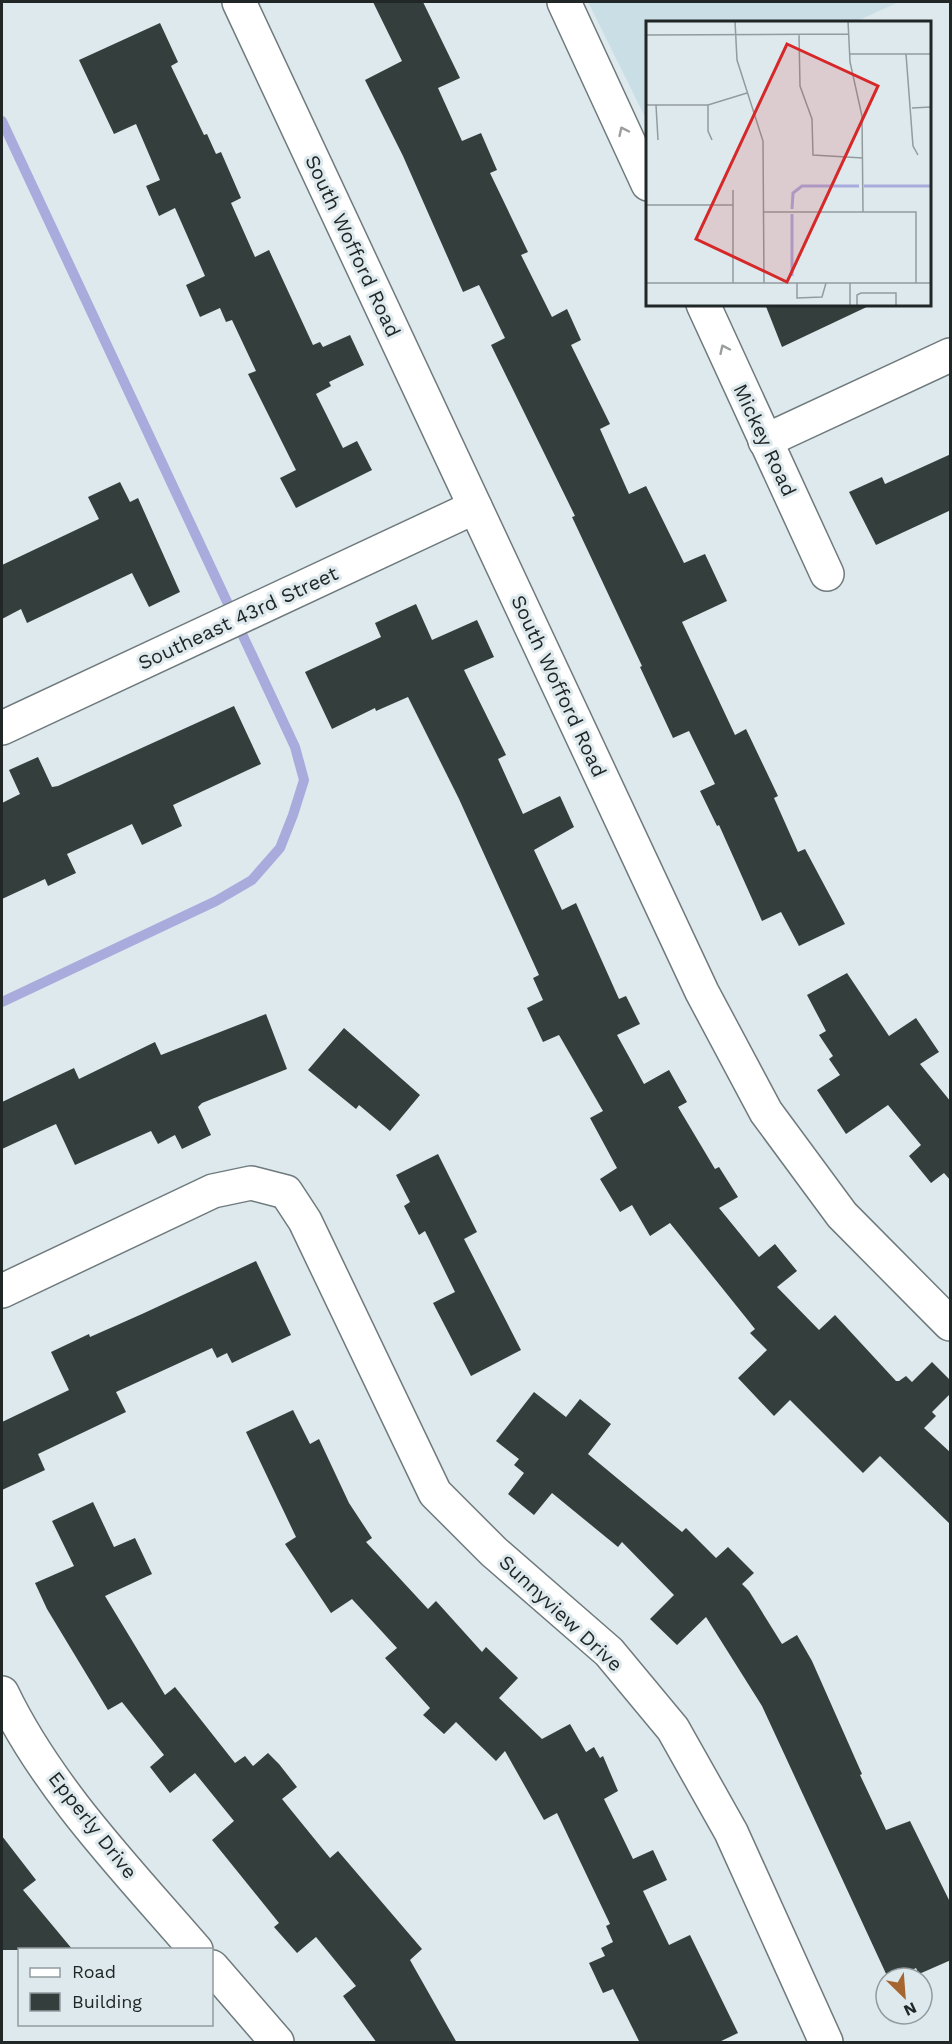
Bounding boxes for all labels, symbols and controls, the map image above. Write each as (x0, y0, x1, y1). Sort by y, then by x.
inset map (646, 21, 931, 306)
one-way arrow (618, 126, 630, 137)
street label: South Wofford Road (300, 151, 406, 341)
one-way arrow (719, 345, 731, 356)
street label: Mickey Road (729, 380, 801, 500)
street label: Southeast 43rd Street (134, 561, 342, 675)
street label: South Wofford Road (506, 591, 612, 781)
street label: Sunnyview Drive (494, 1550, 628, 1676)
street label: Epperly Drive (44, 1767, 142, 1883)
legend (18, 1948, 213, 2026)
text: Road (72, 1961, 116, 1982)
north arrow (874, 1966, 934, 2026)
text: Building (72, 1991, 142, 2012)
text: N (901, 1998, 920, 2020)

